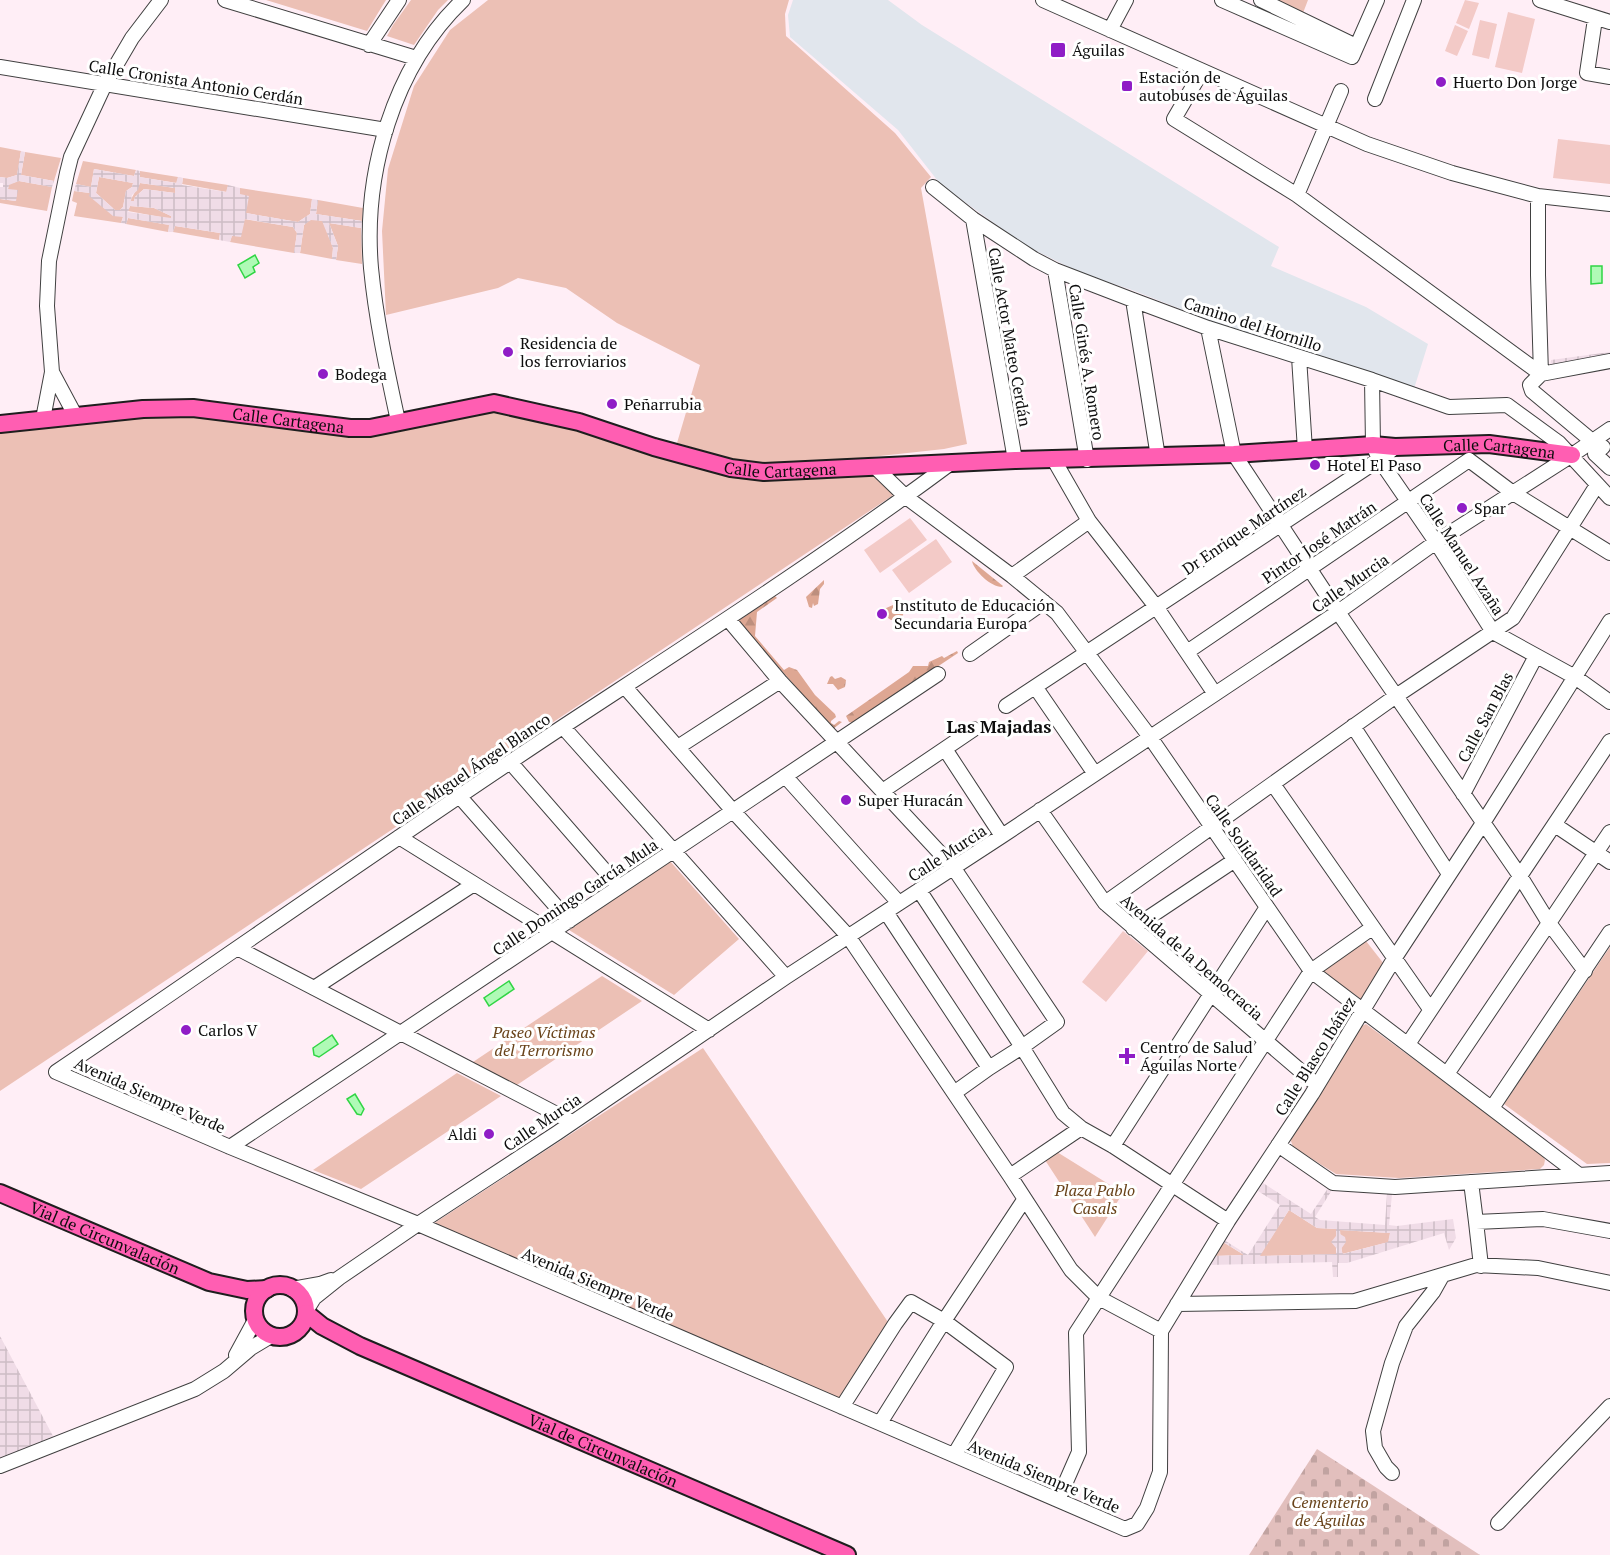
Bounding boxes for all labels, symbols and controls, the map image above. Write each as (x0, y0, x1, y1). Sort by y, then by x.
place label: Águilas (1072, 39, 1125, 61)
marker: Águilas (1049, 41, 1067, 59)
street label: Calle Cronista Antonio Cerdán (87, 54, 305, 110)
place label: Estación de autobuses de Águilas (1139, 66, 1288, 106)
place label: Huerto Don Jorge (1453, 71, 1577, 93)
marker: Huerto Don Jorge (1434, 75, 1448, 89)
marker: Estación de autobuses de Águilas (1120, 79, 1134, 93)
street label: Calle Actor Mateo Cerdán (983, 246, 1037, 429)
street label: Calle Ginés A. Romero (1064, 282, 1110, 442)
street label: Camino del Hornillo (1181, 291, 1325, 357)
place label: Residencia de los ferroviarios (520, 332, 626, 372)
marker: Residencia de los ferroviarios (501, 345, 515, 359)
place label: Bodega (335, 363, 387, 385)
marker: Bodega (316, 367, 330, 381)
place label: Peñarrubia (624, 393, 702, 415)
marker: Peñarrubia (605, 397, 619, 411)
street label: Calle Cartagena (231, 402, 346, 438)
street label: Calle Cartagena (1443, 433, 1557, 464)
place label: Hotel El Paso (1327, 454, 1422, 476)
street label: Calle Cartagena (721, 456, 837, 483)
marker: Hotel El Paso (1308, 458, 1322, 472)
street label: Dr Enrique Martínez (1178, 480, 1310, 580)
street label: Calle Manuel Azaña (1414, 489, 1510, 619)
street label: Pintor José Matrán (1258, 495, 1381, 588)
place label: Spar (1474, 497, 1507, 519)
marker: Spar (1455, 501, 1469, 515)
street label: Calle Murcia (1307, 548, 1393, 618)
place label: Instituto de Educación Secundaria Europa (894, 594, 1055, 634)
marker: Instituto de Educación Secundaria Europa (875, 607, 889, 621)
street label: Calle San Blas (1452, 668, 1518, 766)
street label: Calle Miguel Ángel Blanco (388, 708, 555, 830)
district label: Las Majadas (946, 714, 1052, 738)
place label: Super Huracán (858, 789, 963, 811)
street label: Calle Solidaridad (1200, 789, 1288, 901)
marker: Super Huracán (839, 793, 853, 807)
street label: Calle Murcia (903, 819, 991, 887)
street label: Calle Domingo García Mula (488, 833, 662, 961)
street label: Avenida de la Democracia (1116, 889, 1268, 1025)
street label: Calle Blasco Ibáñez (1269, 992, 1361, 1120)
place label: Carlos V (198, 1019, 258, 1041)
park label: Paseo Víctimas del Terrorismo (491, 1021, 596, 1061)
marker: Carlos V (179, 1023, 193, 1037)
place label: Centro de Salud Águilas Norte (1140, 1036, 1253, 1076)
marker: Centro de Salud Águilas Norte (1118, 1047, 1136, 1065)
street label: Avenida Siempre Verde (71, 1052, 229, 1138)
street label: Calle Murcia (499, 1088, 585, 1156)
place label: Aldi (448, 1123, 477, 1145)
marker: Aldi (482, 1127, 496, 1141)
park label: Plaza Pablo Casals (1054, 1179, 1135, 1219)
street label: Vial de Circunvalación (27, 1196, 184, 1279)
street label: Avenida Siempre Verde (519, 1242, 677, 1326)
street label: Vial de Circunvalación (525, 1408, 682, 1492)
street label: Avenida Siempre Verde (965, 1434, 1123, 1518)
park label: Cementerio de Águilas (1291, 1491, 1369, 1531)

